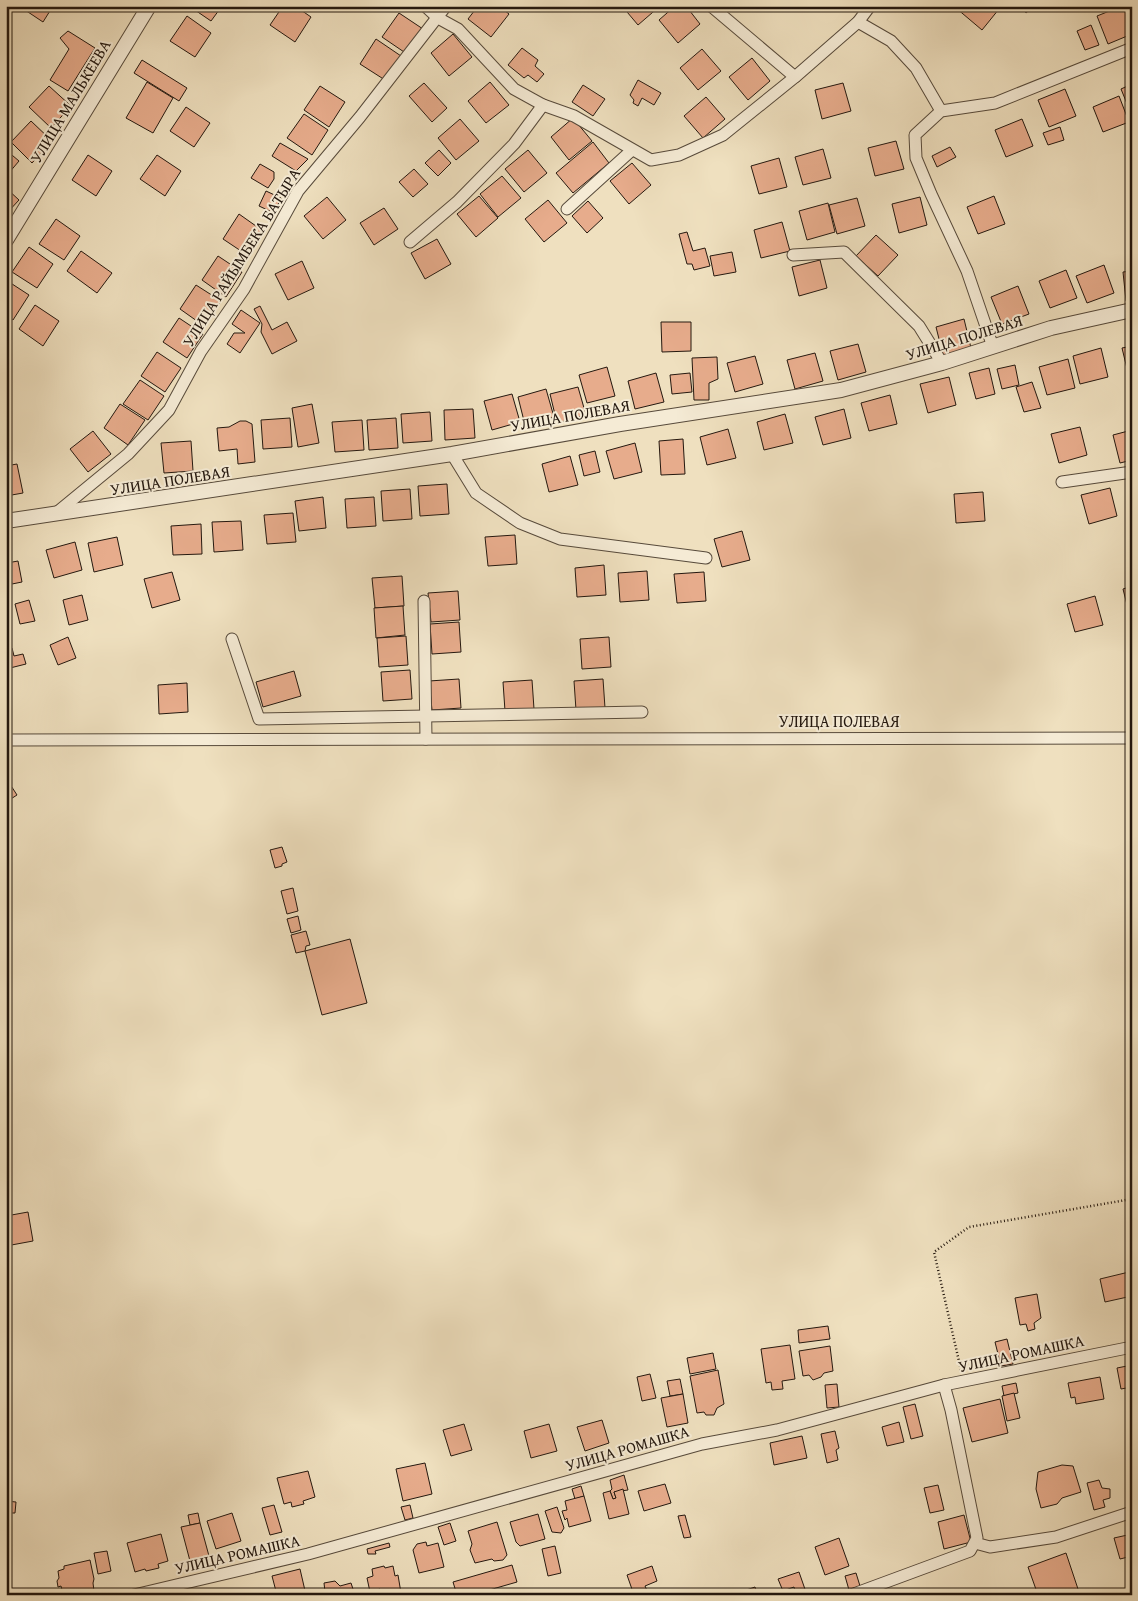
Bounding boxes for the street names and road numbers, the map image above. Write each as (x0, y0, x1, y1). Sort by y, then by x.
street label: УЛИЦА МАЛЬКЕЕВА (24, 34, 117, 167)
street label: УЛИЦА РАЙЫМБЕКА БАТЫРА (176, 163, 306, 351)
street label: УЛИЦА ПОЛЕВАЯ (903, 308, 1026, 366)
street label: УЛИЦА ПОЛЕВАЯ (508, 393, 632, 437)
street label: УЛИЦА ПОЛЕВАЯ (109, 459, 232, 501)
street label: УЛИЦА ПОЛЕВАЯ (779, 709, 900, 733)
street label: УЛИЦА РОМАШКА (956, 1328, 1086, 1378)
street label: УЛИЦА РОМАШКА (562, 1419, 692, 1477)
street label: УЛИЦА РОМАШКА (172, 1528, 302, 1580)

